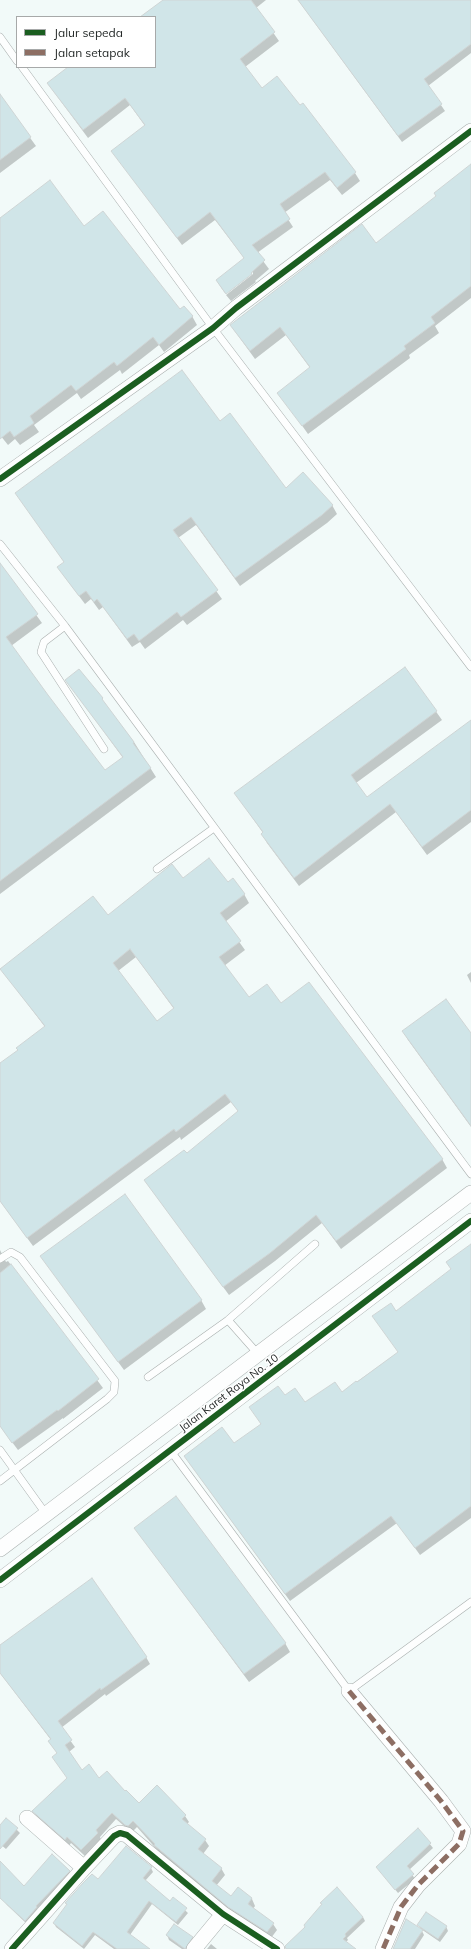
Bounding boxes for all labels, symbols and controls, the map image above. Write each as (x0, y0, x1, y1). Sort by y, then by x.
legend (16, 16, 156, 68)
text: Jalur sepeda (54, 25, 123, 40)
text: Jalan setapak (54, 45, 130, 60)
street label: Jalan Karet Raya No. 10 (177, 1351, 281, 1435)

